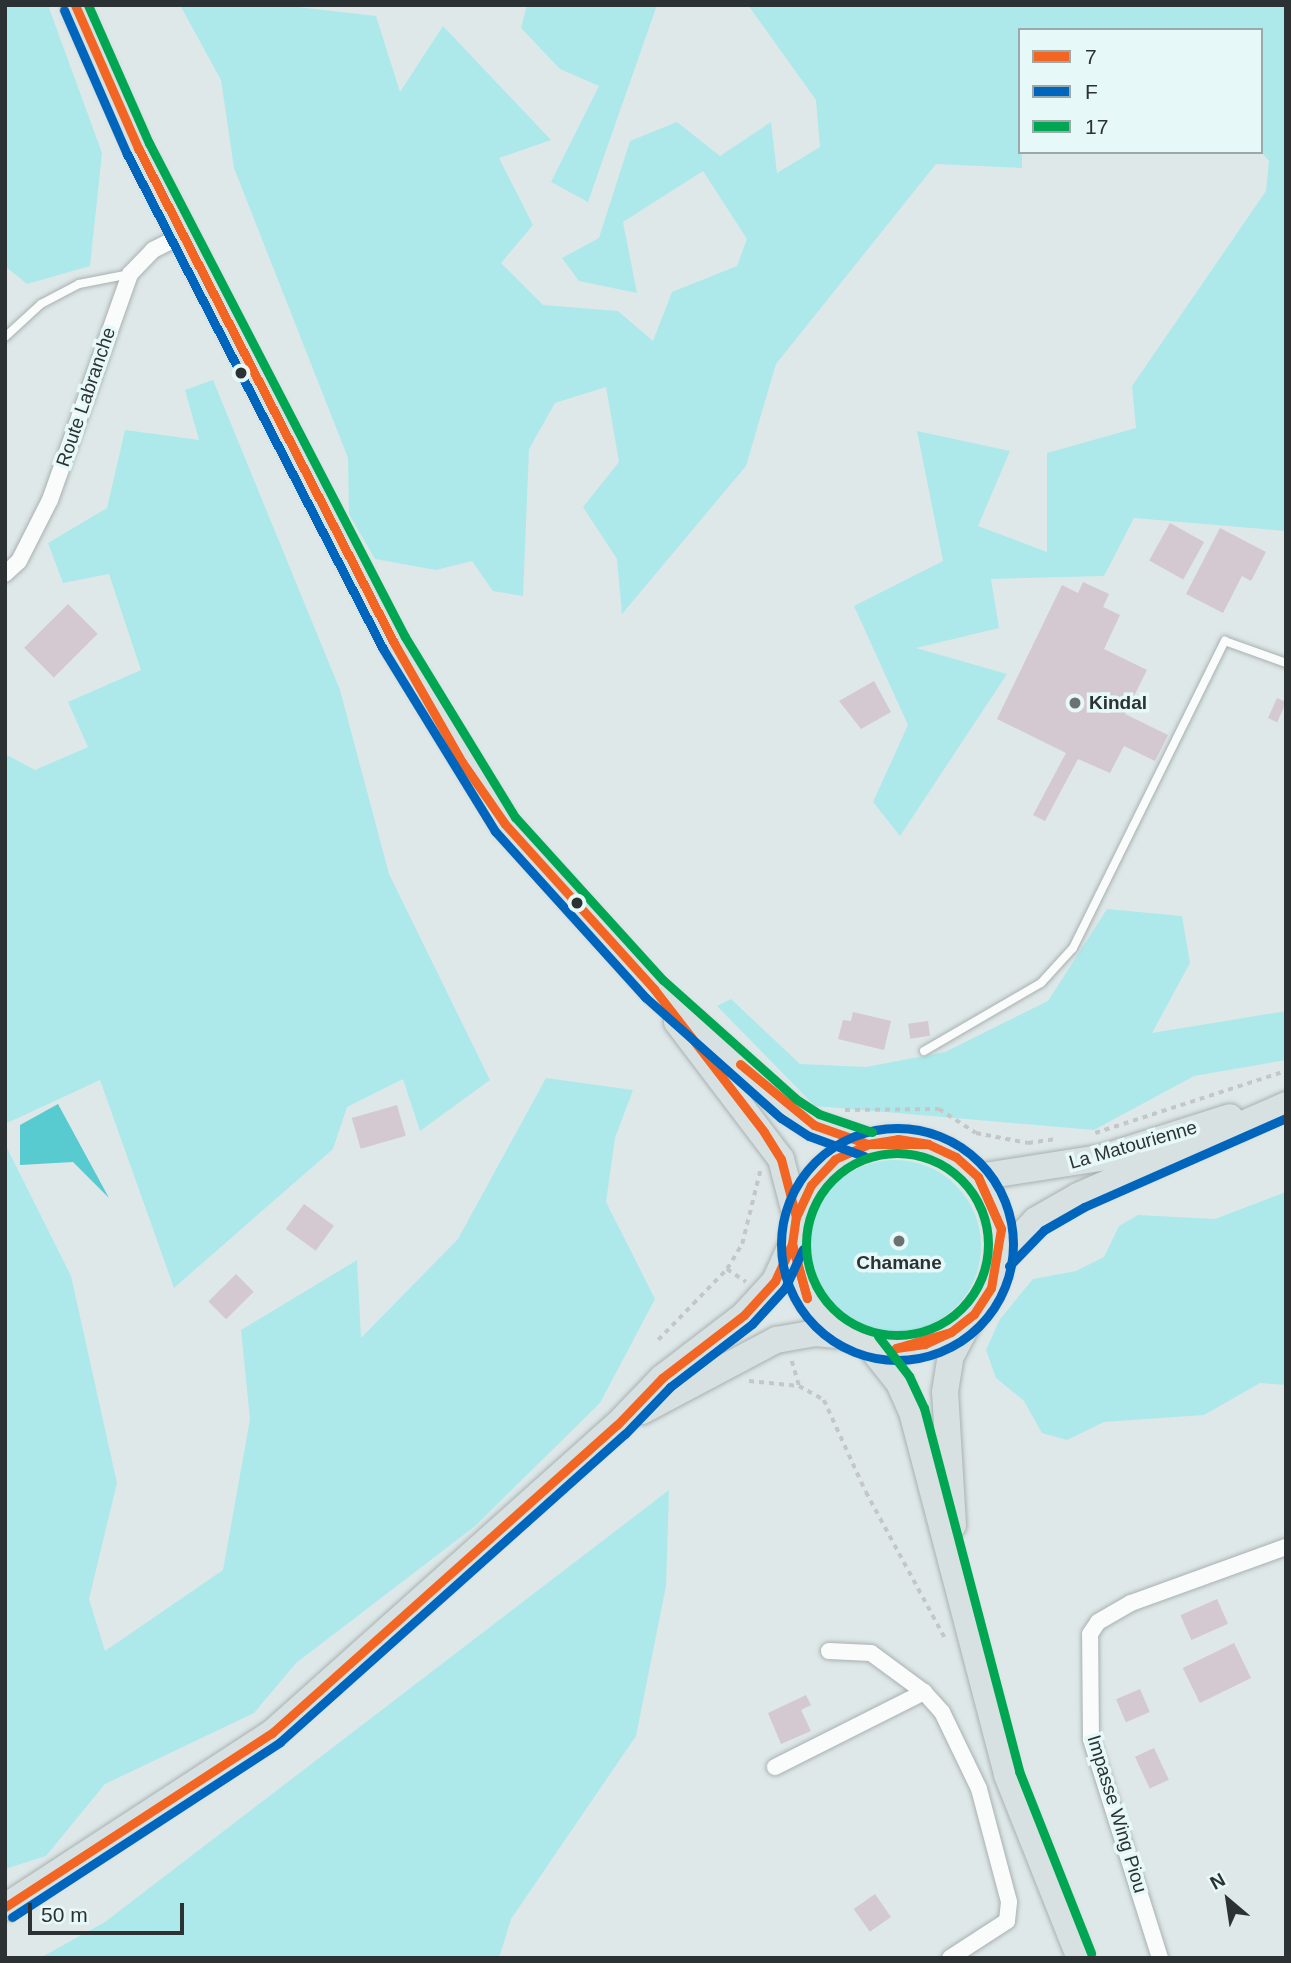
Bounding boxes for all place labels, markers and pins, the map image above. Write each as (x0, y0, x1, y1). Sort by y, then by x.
unlabelled marker (234, 366, 248, 380)
place label: Kindal (1089, 692, 1147, 714)
marker: Kindal (1067, 695, 1083, 711)
unlabelled marker (570, 896, 584, 910)
marker: Chamane (891, 1233, 907, 1249)
place label: Chamane (856, 1252, 942, 1274)

